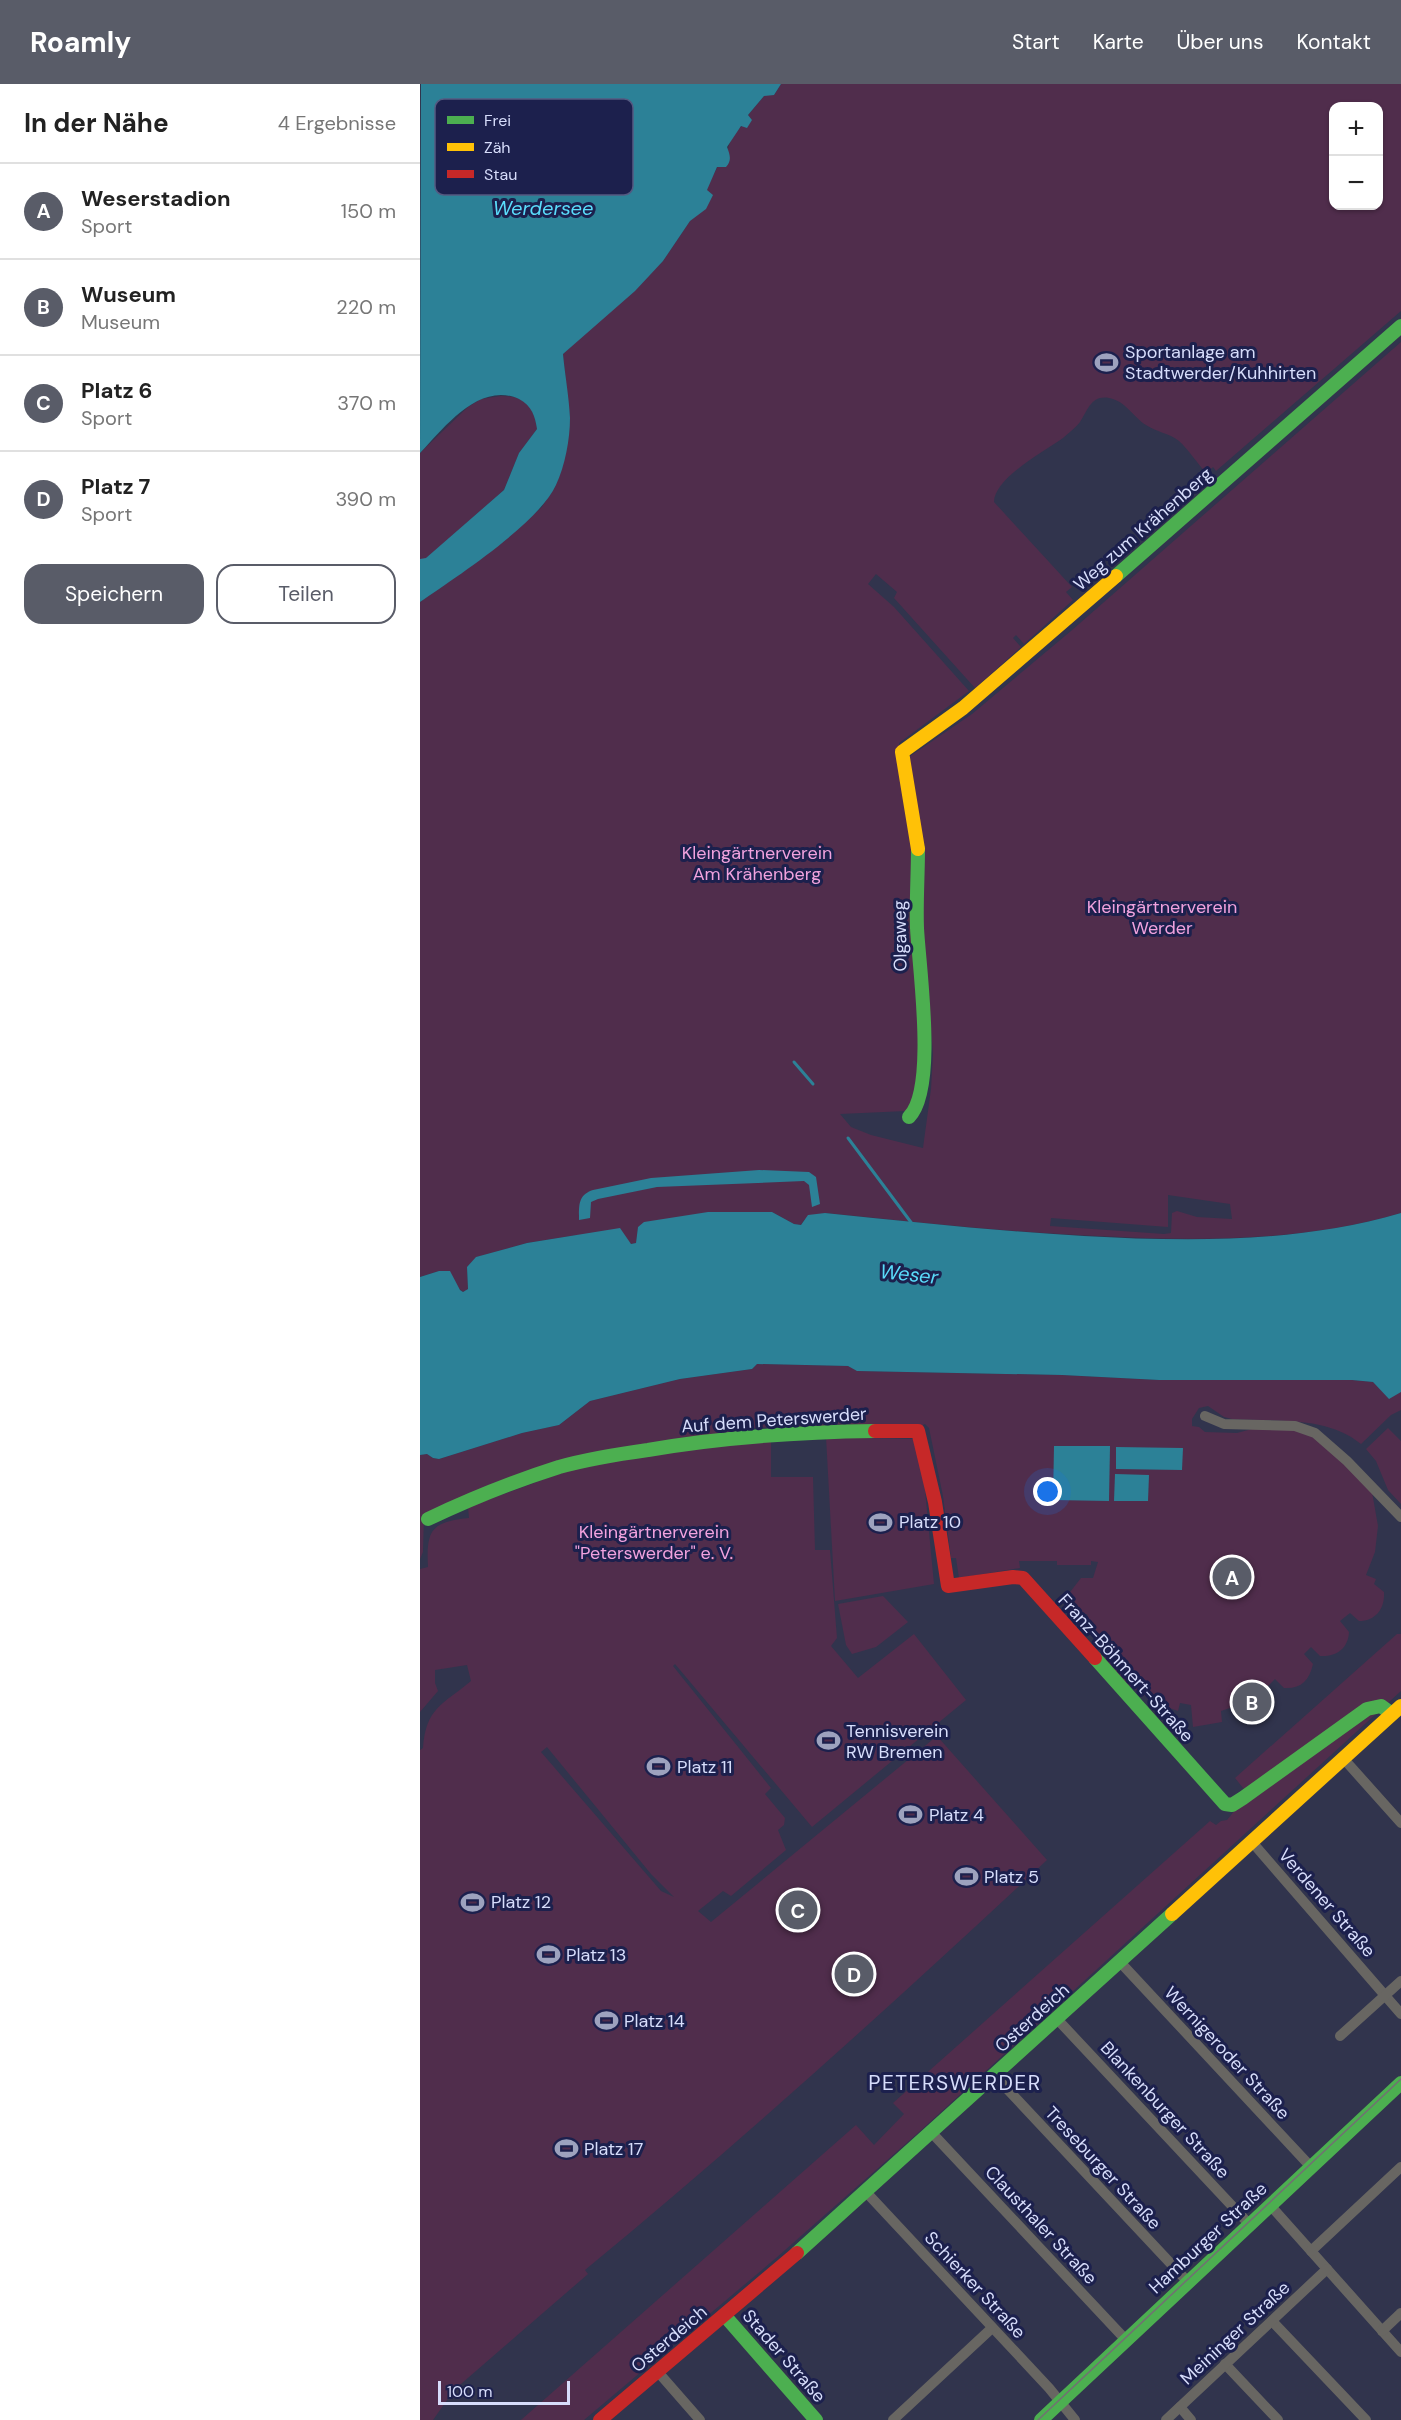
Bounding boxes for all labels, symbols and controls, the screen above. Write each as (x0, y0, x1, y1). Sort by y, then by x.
text: Roamly (30, 24, 131, 61)
text: Start (1012, 28, 1060, 56)
text: Karte (1093, 28, 1144, 56)
text: Über uns (1177, 28, 1263, 56)
text: Kontakt (1296, 28, 1371, 56)
legend (435, 99, 633, 195)
map controls (1329, 102, 1383, 210)
button: + (1329, 102, 1383, 156)
text: In der Nähe (24, 106, 169, 140)
text: 4 Ergebnisse (278, 110, 396, 136)
text: Frei (484, 110, 511, 131)
text: Zäh (484, 137, 511, 158)
button: − (1329, 156, 1383, 210)
text: Stau (484, 164, 517, 185)
text: Weserstadion (81, 184, 231, 213)
water label: Werdersee (493, 195, 593, 221)
text: A (36, 198, 51, 224)
text: 150 m (341, 198, 396, 224)
text: Sport (81, 213, 132, 239)
text: Wuseum (81, 280, 176, 309)
text: B (37, 294, 50, 320)
text: 220 m (336, 294, 396, 320)
text: Museum (81, 309, 160, 335)
place label: Sportanlage am Stadtwerder/Kuhhirten (1125, 340, 1316, 385)
sports icon: Sportanlage am Stadtwerder/Kuhhirten (1094, 349, 1120, 375)
text: Platz 6 (81, 376, 153, 405)
text: C (36, 390, 51, 416)
text: 370 m (337, 390, 396, 416)
text: Sport (81, 405, 132, 431)
street label: Weg zum Krähenberg (1068, 462, 1218, 596)
text: Platz 7 (81, 472, 150, 501)
text: D (36, 486, 51, 512)
text: 390 m (335, 486, 396, 512)
text: Sport (81, 501, 132, 527)
button: Speichern (24, 564, 204, 624)
button: Teilen (216, 564, 396, 624)
park label: Kleingärtnerverein Am Krähenberg (682, 841, 832, 886)
park label: Kleingärtnerverein Werder (1087, 895, 1237, 940)
street label: Olgaweg (887, 900, 913, 972)
water label: Weser (879, 1258, 940, 1290)
street label: Auf dem Peterswerder (681, 1402, 868, 1438)
your location (1033, 1477, 1062, 1506)
sports icon: Platz 10 (868, 1509, 894, 1535)
place label: Platz 10 (899, 1510, 961, 1534)
park label: Kleingärtnerverein "Peterswerder" e. V. (575, 1520, 733, 1565)
pin: A (1212, 1554, 1252, 1600)
street label: Franz-Böhmert-Straße (1053, 1589, 1199, 1747)
pin: B (1232, 1680, 1272, 1724)
place label: Tennisverein RW Bremen (846, 1719, 949, 1764)
sports icon: Tennisverein RW Bremen (815, 1728, 841, 1754)
sports icon: Platz 11 (646, 1754, 672, 1780)
place label: Platz 11 (677, 1755, 732, 1779)
sports icon: Platz 4 (898, 1802, 924, 1828)
place label: Platz 4 (929, 1803, 984, 1827)
street label: Verdener Straße (1273, 1844, 1381, 1962)
sports icon: Platz 5 (953, 1864, 979, 1890)
place label: Platz 5 (984, 1865, 1039, 1889)
pin: C (778, 1888, 818, 1932)
sports icon: Platz 12 (460, 1889, 486, 1915)
place label: Platz 12 (491, 1890, 551, 1914)
sports icon: Platz 13 (535, 1942, 561, 1968)
place label: Platz 13 (566, 1943, 626, 1967)
pin: D (834, 1952, 874, 1996)
street label: Osterdeich (990, 1978, 1074, 2058)
street label: Wernigeroder Straße (1159, 1981, 1295, 2125)
sports icon: Platz 14 (593, 2008, 619, 2034)
place label: Platz 14 (624, 2009, 685, 2033)
street label: Blankenburger Straße (1095, 2036, 1235, 2184)
district label: PETERSWERDER (868, 2069, 1042, 2097)
street label: Treseburger Straße (1040, 2101, 1166, 2235)
sports icon: Platz 17 (553, 2136, 579, 2162)
place label: Platz 17 (584, 2137, 643, 2161)
street label: Clausthaler Straße (980, 2160, 1102, 2290)
street label: Hamburger Straße (1144, 2177, 1272, 2299)
street label: Schierker Straße (919, 2226, 1031, 2344)
street label: Meininger Straße (1175, 2276, 1295, 2390)
street label: Osterdeich (626, 2300, 712, 2378)
street label: Stader Straße (737, 2304, 831, 2408)
scale bar (438, 2378, 570, 2406)
text: 100 m (447, 2381, 492, 2402)

